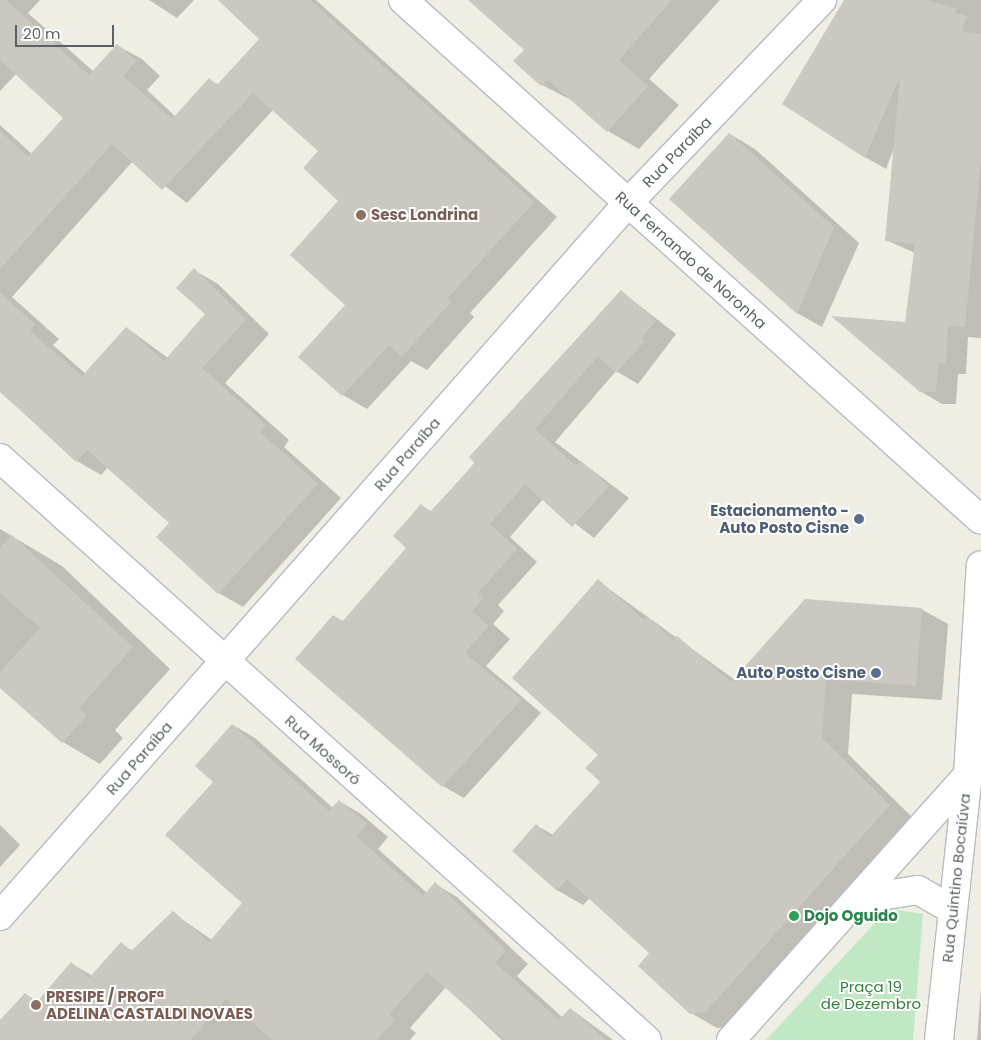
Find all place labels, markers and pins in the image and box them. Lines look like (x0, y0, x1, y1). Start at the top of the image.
place label: Sesc Londrina (371, 206, 478, 224)
marker: Sesc Londrina (355, 209, 367, 221)
place label: Estacionamento - Auto Posto Cisne (710, 501, 849, 536)
marker: Estacionamento - Auto Posto Cisne (853, 513, 865, 525)
place label: Auto Posto Cisne (736, 664, 866, 682)
marker: Auto Posto Cisne (870, 667, 882, 679)
place label: Dojo Oguido (804, 907, 898, 925)
marker: Dojo Oguido (788, 910, 800, 922)
place label: PRESIPE / PROFª ADELINA CASTALDI NOVAES (46, 987, 253, 1022)
marker: PRESIPE / PROFª ADELINA CASTALDI NOVAES (30, 999, 42, 1011)

